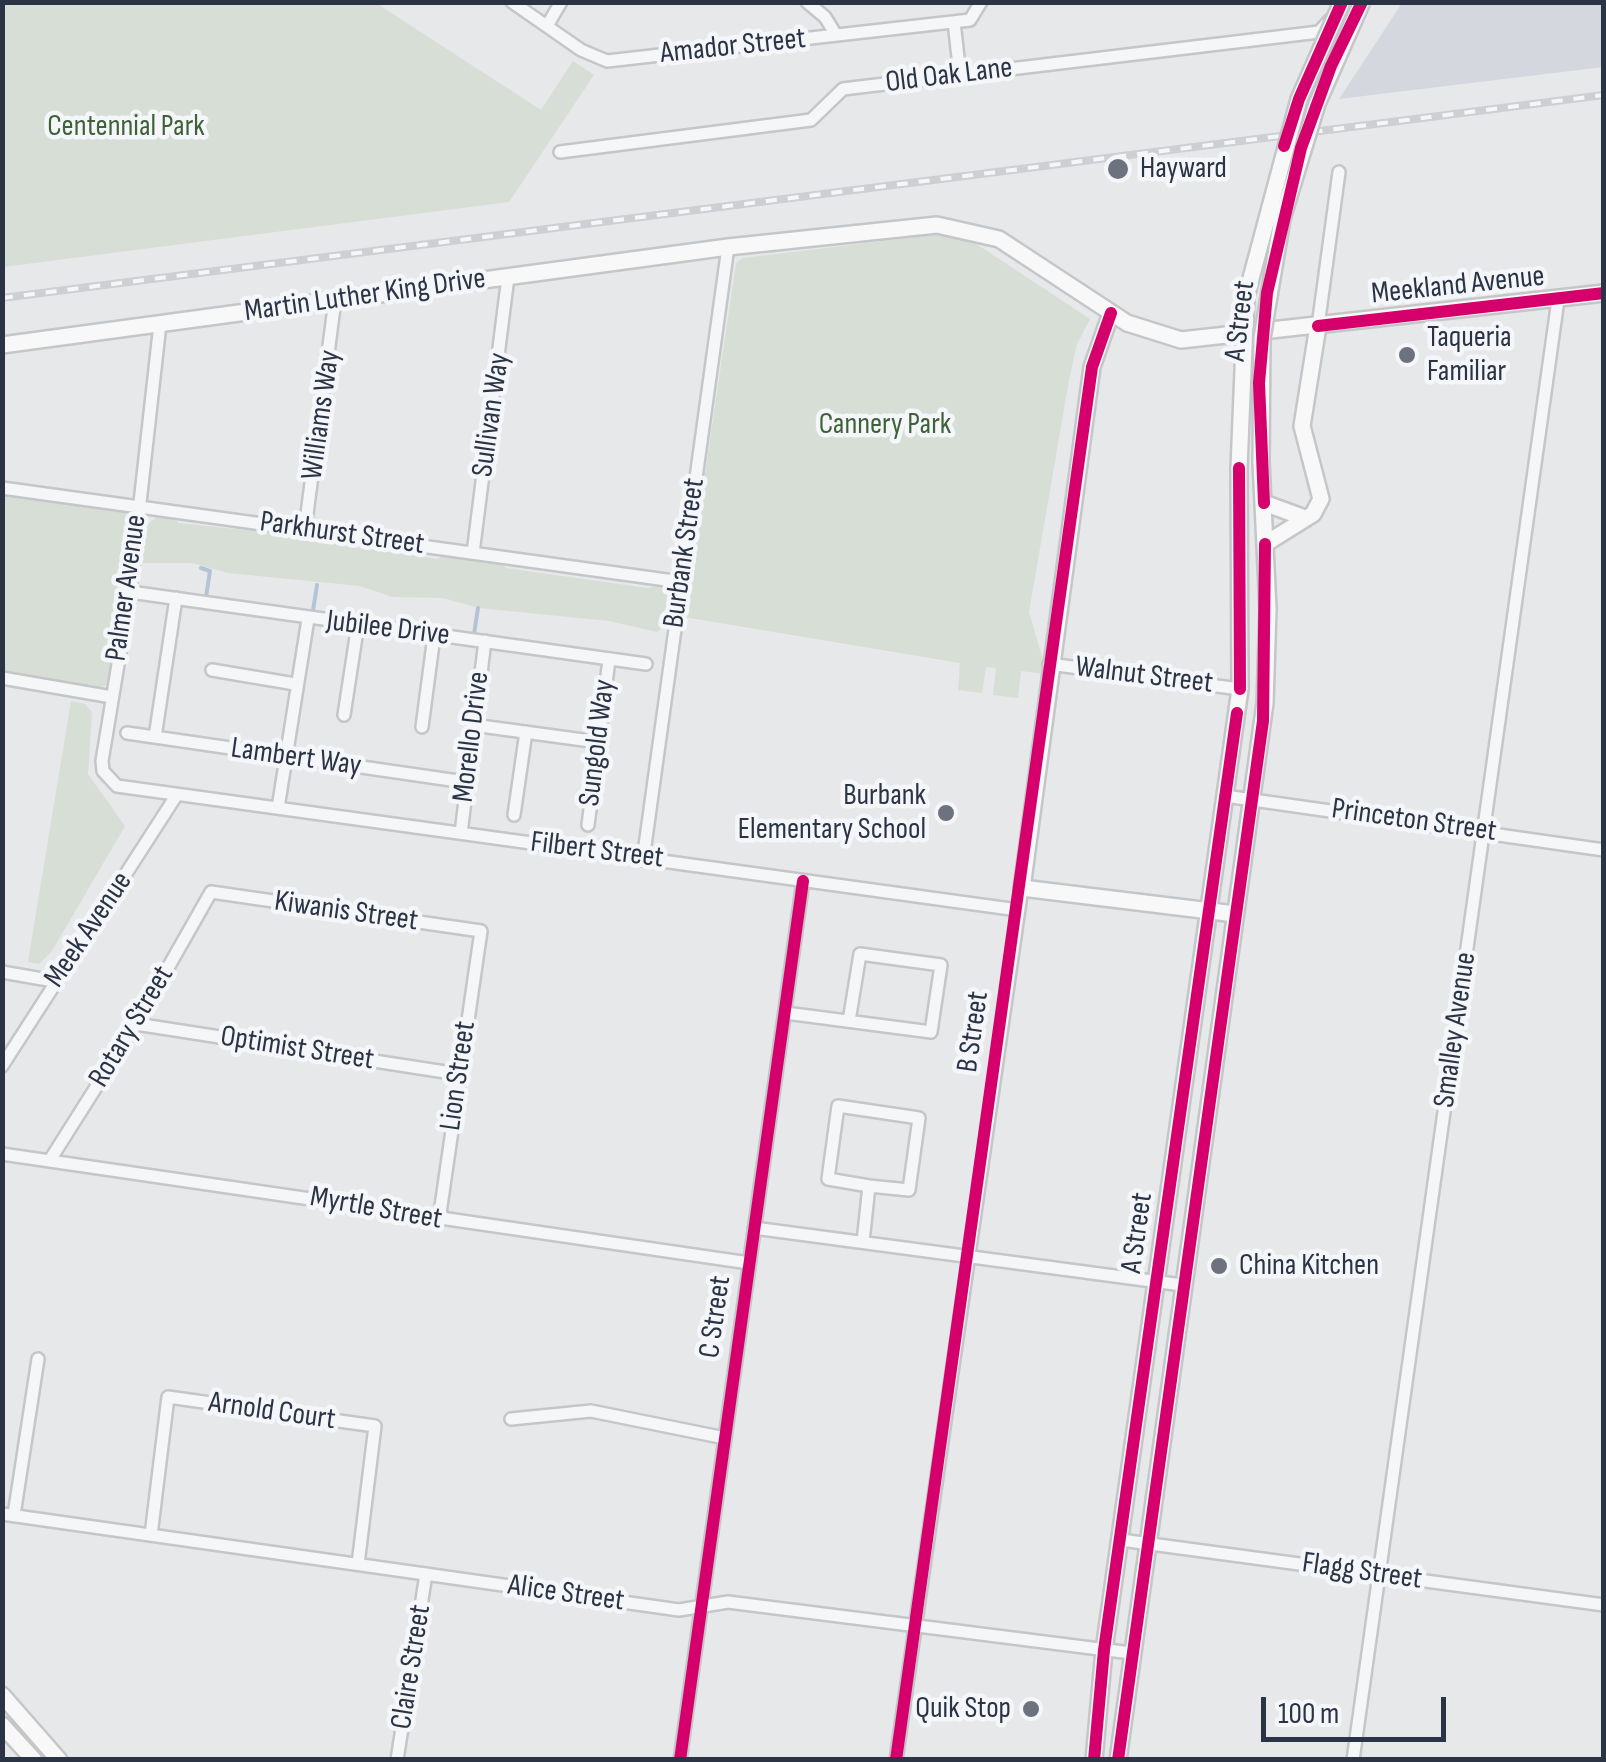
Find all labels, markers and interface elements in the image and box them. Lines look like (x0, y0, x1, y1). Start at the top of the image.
street label: Amador Street (659, 21, 807, 73)
street label: Old Oak Lane (884, 50, 1014, 102)
park label: Centennial Park (47, 109, 205, 145)
place label: Hayward (1140, 151, 1227, 187)
marker: Hayward (1105, 156, 1131, 182)
street label: Meekland Avenue (1370, 259, 1546, 313)
street label: Martin Luther King Drive (242, 261, 488, 331)
street label: A Street (1218, 279, 1264, 363)
place label: Taqueria Familiar (1427, 320, 1512, 390)
marker: Taqueria Familiar (1396, 344, 1418, 366)
street label: Williams Way (295, 348, 349, 482)
street label: Sullivan Way (465, 351, 519, 479)
park label: Cannery Park (819, 407, 951, 443)
street label: Burbank Street (657, 476, 713, 630)
street label: Parkhurst Street (258, 505, 426, 563)
street label: Palmer Avenue (99, 512, 155, 664)
street label: Jubilee Drive (324, 604, 452, 654)
street label: Walnut Street (1073, 650, 1215, 702)
street label: Morello Drive (446, 670, 498, 804)
street label: Sungold Way (572, 678, 624, 808)
street label: Lambert Way (229, 731, 363, 785)
place label: Burbank Elementary School (738, 778, 926, 848)
street label: Princeton Street (1329, 792, 1499, 850)
marker: Burbank Elementary School (935, 802, 957, 824)
street label: Filbert Street (528, 825, 666, 877)
street label: Meek Avenue (37, 865, 141, 995)
street label: Kiwanis Street (272, 884, 420, 940)
street label: Smalley Avenue (1427, 950, 1485, 1110)
street label: Rotary Street (82, 960, 182, 1094)
street label: B Street (951, 989, 997, 1075)
street label: Optimist Street (218, 1019, 376, 1079)
street label: Lion Street (434, 1019, 484, 1133)
street label: Myrtle Street (307, 1180, 445, 1238)
street label: A Street (1115, 1190, 1161, 1276)
place label: China Kitchen (1239, 1248, 1379, 1284)
marker: China Kitchen (1208, 1255, 1230, 1277)
street label: C Street (692, 1274, 740, 1360)
street label: Arnold Court (206, 1385, 338, 1439)
street label: Flagg Street (1300, 1546, 1424, 1598)
street label: Alice Street (506, 1568, 626, 1620)
street label: Claire Street (384, 1602, 440, 1732)
scale bar (1266, 1677, 1451, 1739)
place label: Quik Stop (915, 1691, 1011, 1727)
text: 100 m (1278, 1696, 1339, 1732)
marker: Quik Stop (1020, 1698, 1042, 1720)

